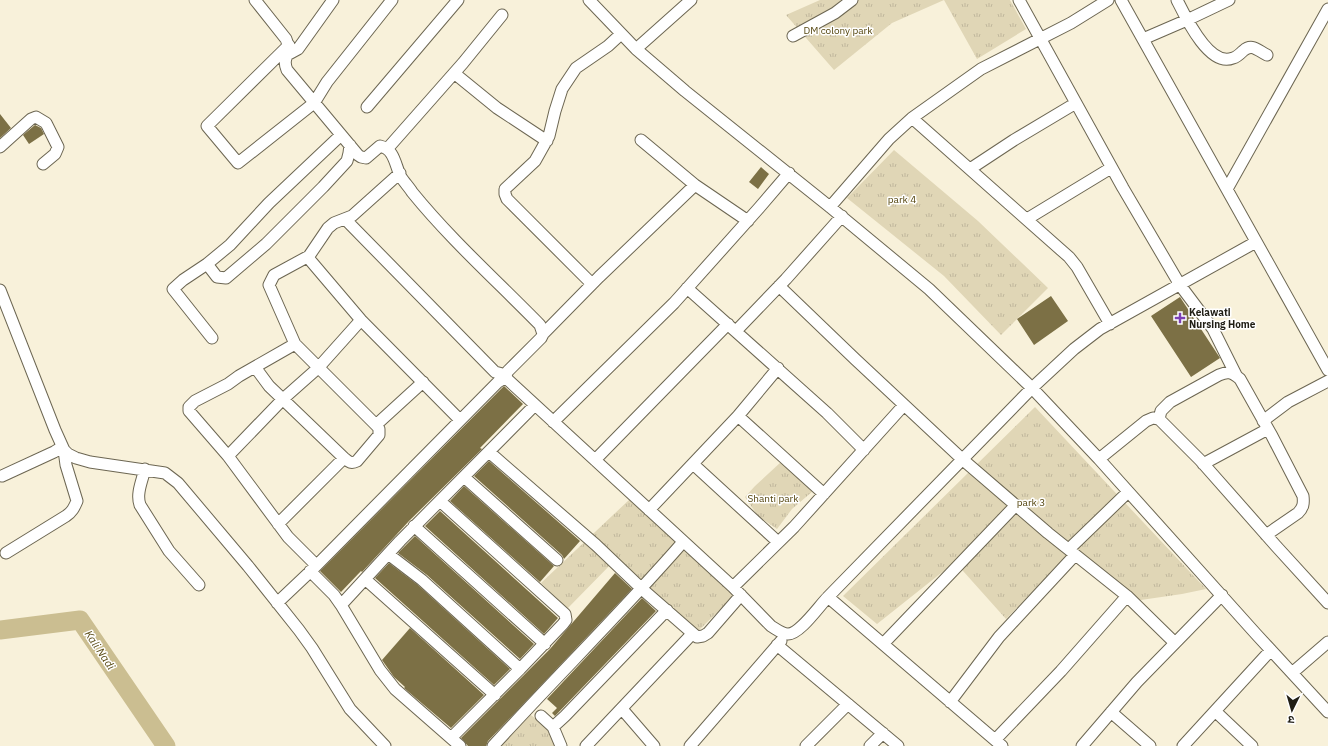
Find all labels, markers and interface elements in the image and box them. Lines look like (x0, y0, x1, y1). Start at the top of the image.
park label: DM colony park (803, 24, 873, 37)
park label: park 4 (888, 193, 916, 206)
place label: Kelawati Nursing Home (1189, 306, 1256, 331)
marker: Kelawati Nursing Home (1174, 312, 1186, 324)
park label: Shanti park (748, 492, 799, 505)
park label: park 3 (1017, 496, 1045, 509)
water label: Kali Nadi (82, 628, 118, 672)
north arrow (1272, 690, 1312, 730)
text: उ (1287, 713, 1295, 727)

